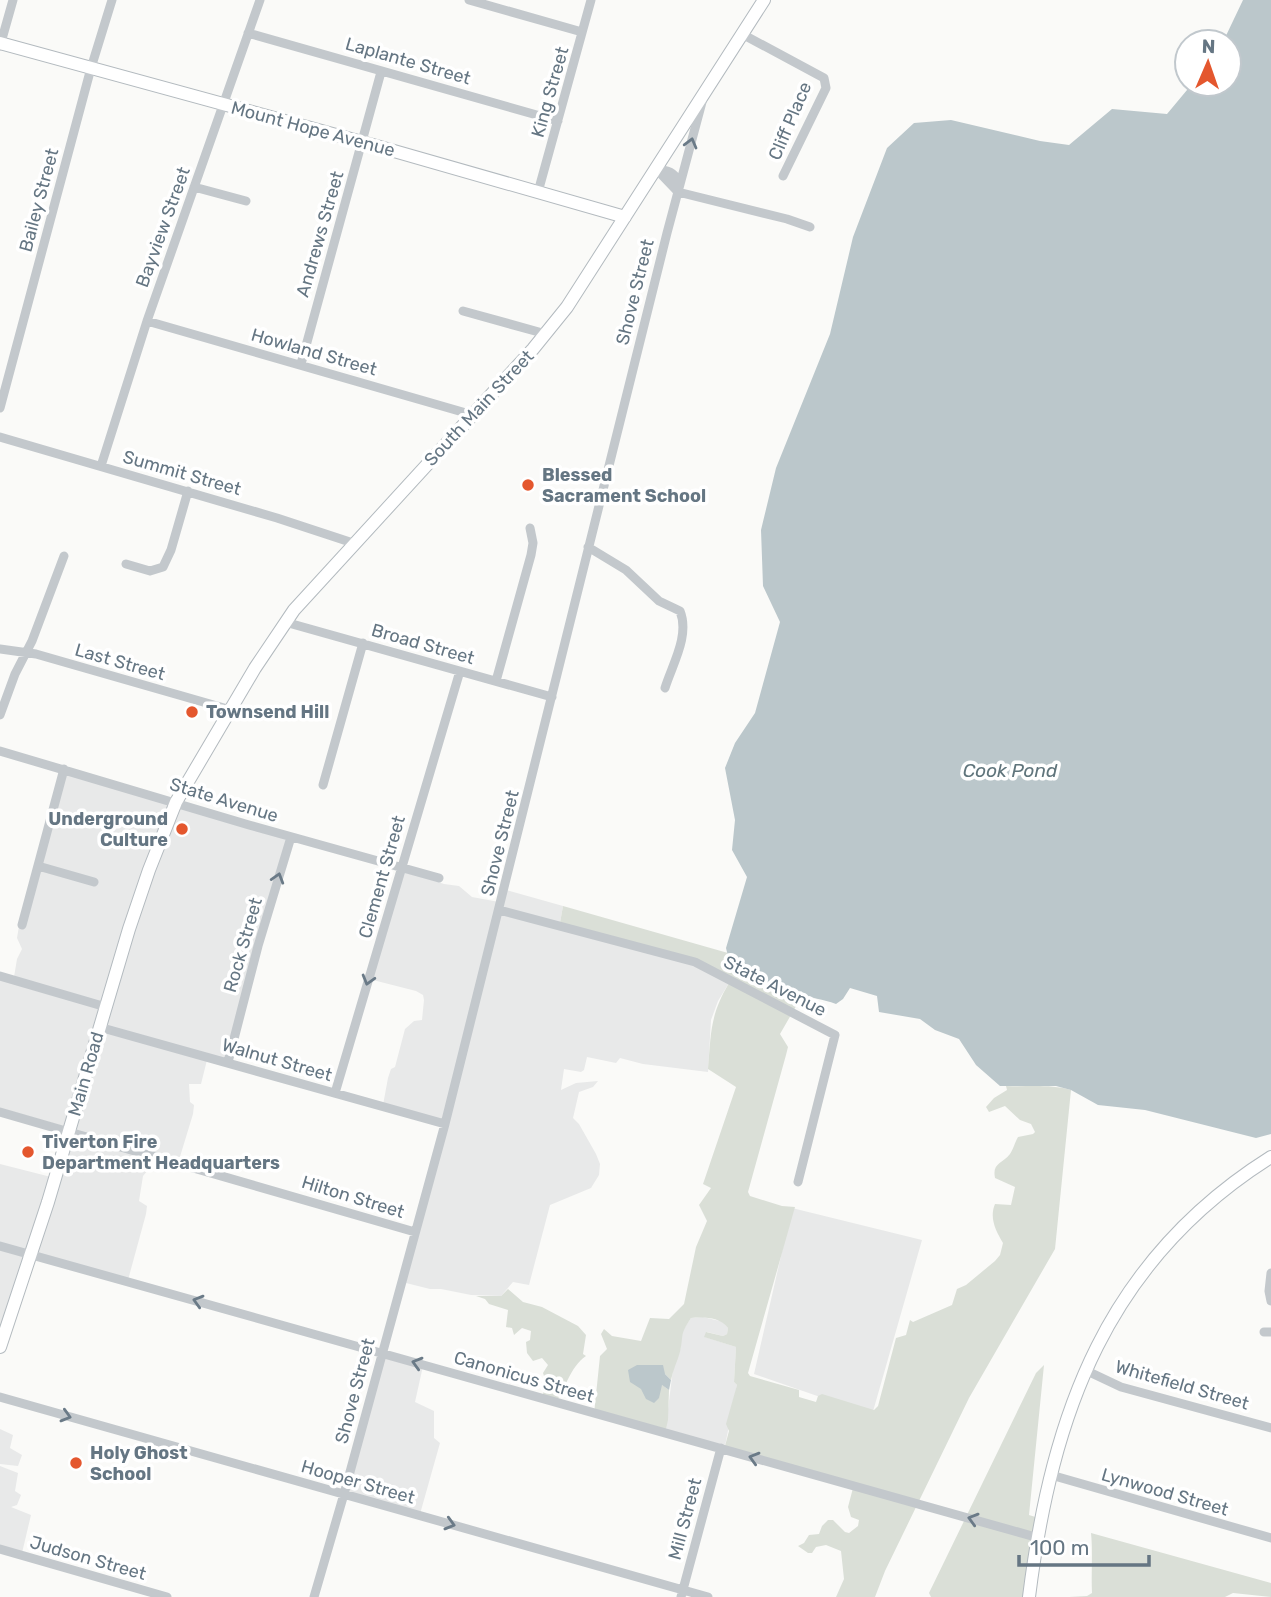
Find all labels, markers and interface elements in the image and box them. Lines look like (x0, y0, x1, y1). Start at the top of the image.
north arrow (1173, 28, 1243, 98)
street label: Laplante Street (343, 33, 473, 89)
text: N (1201, 35, 1216, 58)
street label: King Street (527, 44, 573, 140)
street label: Cliff Place (764, 78, 816, 164)
street label: Mount Hope Avenue (229, 97, 397, 161)
one-way arrow (683, 137, 697, 149)
street label: Bailey Street (15, 146, 63, 254)
street label: Bayview Street (131, 164, 195, 290)
street label: Andrews Street (292, 168, 348, 300)
street label: Shove Street (611, 237, 659, 347)
street label: Howland Street (249, 324, 379, 380)
street label: South Main Street (420, 345, 538, 471)
street label: Summit Street (120, 446, 244, 500)
place label: Blessed Sacrament School (542, 464, 706, 507)
marker: Blessed Sacrament School (520, 477, 536, 493)
street label: Broad Street (369, 619, 477, 669)
street label: Last Street (72, 639, 168, 685)
place label: Townsend Hill (206, 701, 329, 723)
marker: Townsend Hill (184, 704, 200, 720)
water label: Cook Pond (963, 759, 1058, 782)
street label: State Avenue (167, 773, 281, 827)
street label: Shove Street (476, 788, 524, 898)
place label: Underground Culture (48, 808, 168, 851)
street label: Clement Street (354, 813, 410, 941)
marker: Underground Culture (174, 821, 190, 837)
one-way arrow (270, 873, 285, 885)
street label: Rock Street (219, 895, 267, 995)
street label: State Avenue (720, 951, 830, 1021)
one-way arrow (362, 974, 377, 986)
street label: Main Road (63, 1029, 109, 1119)
street label: Walnut Street (219, 1034, 335, 1086)
place label: Tiverton Fire Department Headquarters (42, 1131, 280, 1174)
marker: Tiverton Fire Department Headquarters (20, 1144, 36, 1160)
street label: Hilton Street (299, 1171, 407, 1223)
one-way arrow (192, 1295, 204, 1310)
street label: Shove Street (330, 1336, 380, 1446)
street label: Canonicus Street (451, 1346, 597, 1408)
street label: Whitefield Street (1113, 1355, 1251, 1415)
one-way arrow (411, 1357, 423, 1371)
one-way arrow (59, 1407, 71, 1422)
place label: Holy Ghost School (90, 1442, 188, 1485)
one-way arrow (748, 1451, 760, 1466)
marker: Holy Ghost School (68, 1455, 84, 1471)
street label: Hooper Street (299, 1455, 417, 1509)
street label: Lynwood Street (1099, 1463, 1231, 1521)
street label: Mill Street (664, 1476, 706, 1562)
one-way arrow (967, 1513, 979, 1528)
one-way arrow (443, 1515, 455, 1530)
scale bar (1019, 1524, 1148, 1568)
street label: Judson Street (27, 1531, 149, 1585)
text: 100 m (1030, 1535, 1089, 1560)

